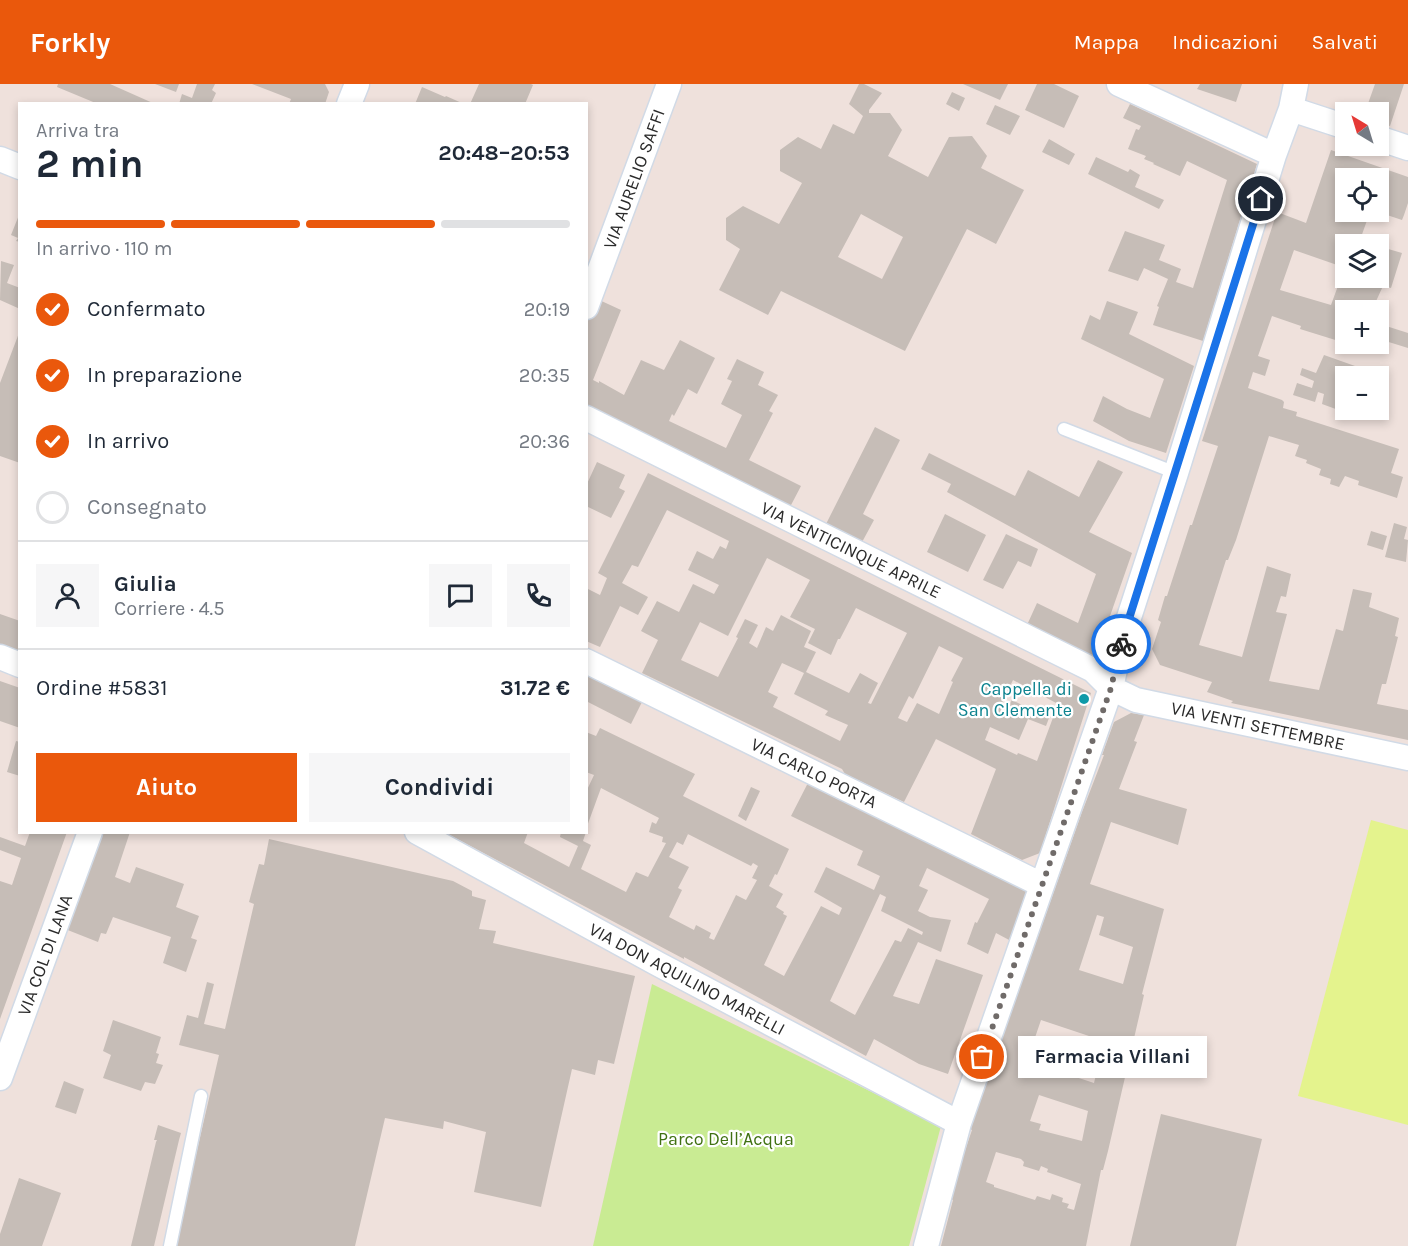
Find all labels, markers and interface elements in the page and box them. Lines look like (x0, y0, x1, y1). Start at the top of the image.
text: Forkly (30, 26, 110, 59)
text: Mappa (1074, 30, 1139, 54)
text: Indicazioni (1172, 30, 1279, 54)
text: Salvati (1312, 30, 1378, 54)
north arrow (1335, 102, 1389, 156)
map controls (1335, 102, 1389, 420)
street label: VIA AURELIO SAFFI (598, 106, 670, 252)
text: Arriva tra (36, 119, 119, 142)
text: 20:48–20:53 (438, 140, 570, 166)
text: 2 min (36, 141, 144, 187)
button: locate (1335, 168, 1389, 222)
pin (1235, 173, 1286, 224)
icon: home (1244, 182, 1277, 215)
button: layers (1335, 234, 1389, 288)
text: In arrivo · 110 m (36, 237, 172, 260)
icon: check (36, 293, 69, 326)
text: Confermato (87, 296, 206, 322)
text: 20:19 (524, 298, 570, 321)
button: + (1335, 300, 1389, 354)
icon: check (36, 359, 69, 392)
text: In preparazione (87, 362, 242, 388)
text: 20:35 (519, 364, 570, 387)
button: − (1335, 366, 1389, 420)
icon: check (36, 425, 69, 458)
text: In arrivo (87, 428, 169, 454)
text: 20:36 (519, 430, 570, 453)
text: Consegnato (87, 494, 207, 520)
street label: VIA VENTICINQUE APRILE (757, 497, 945, 603)
button: person (36, 564, 99, 627)
button: chat (429, 564, 492, 627)
button: phone (507, 564, 570, 627)
text: Giulia (114, 571, 177, 597)
text: Corriere · 4.5 (114, 597, 224, 620)
courier (1091, 614, 1151, 674)
icon: bike (1105, 628, 1138, 661)
text: Ordine #5831 (36, 675, 168, 701)
text: 31.72 € (500, 675, 570, 701)
place label: Cappella di San Clemente (958, 678, 1072, 721)
marker: Cappella di San Clemente (1077, 692, 1091, 706)
street label: VIA VENTI SETTEMBRE (1169, 697, 1347, 755)
street label: VIA CARLO PORTA (747, 733, 881, 813)
button: Aiuto (36, 753, 297, 822)
button: Condividi (309, 753, 570, 822)
street label: VIA COL DI LANA (13, 891, 77, 1019)
street label: VIA DON AQUILINO MARELLI (585, 918, 789, 1040)
pin (956, 1031, 1007, 1082)
callout: Farmacia Villani (1018, 1036, 1207, 1078)
icon: bag (965, 1040, 998, 1073)
text: Farmacia Villani (1034, 1045, 1191, 1068)
park label: Parco Dell’Acqua (658, 1128, 794, 1150)

